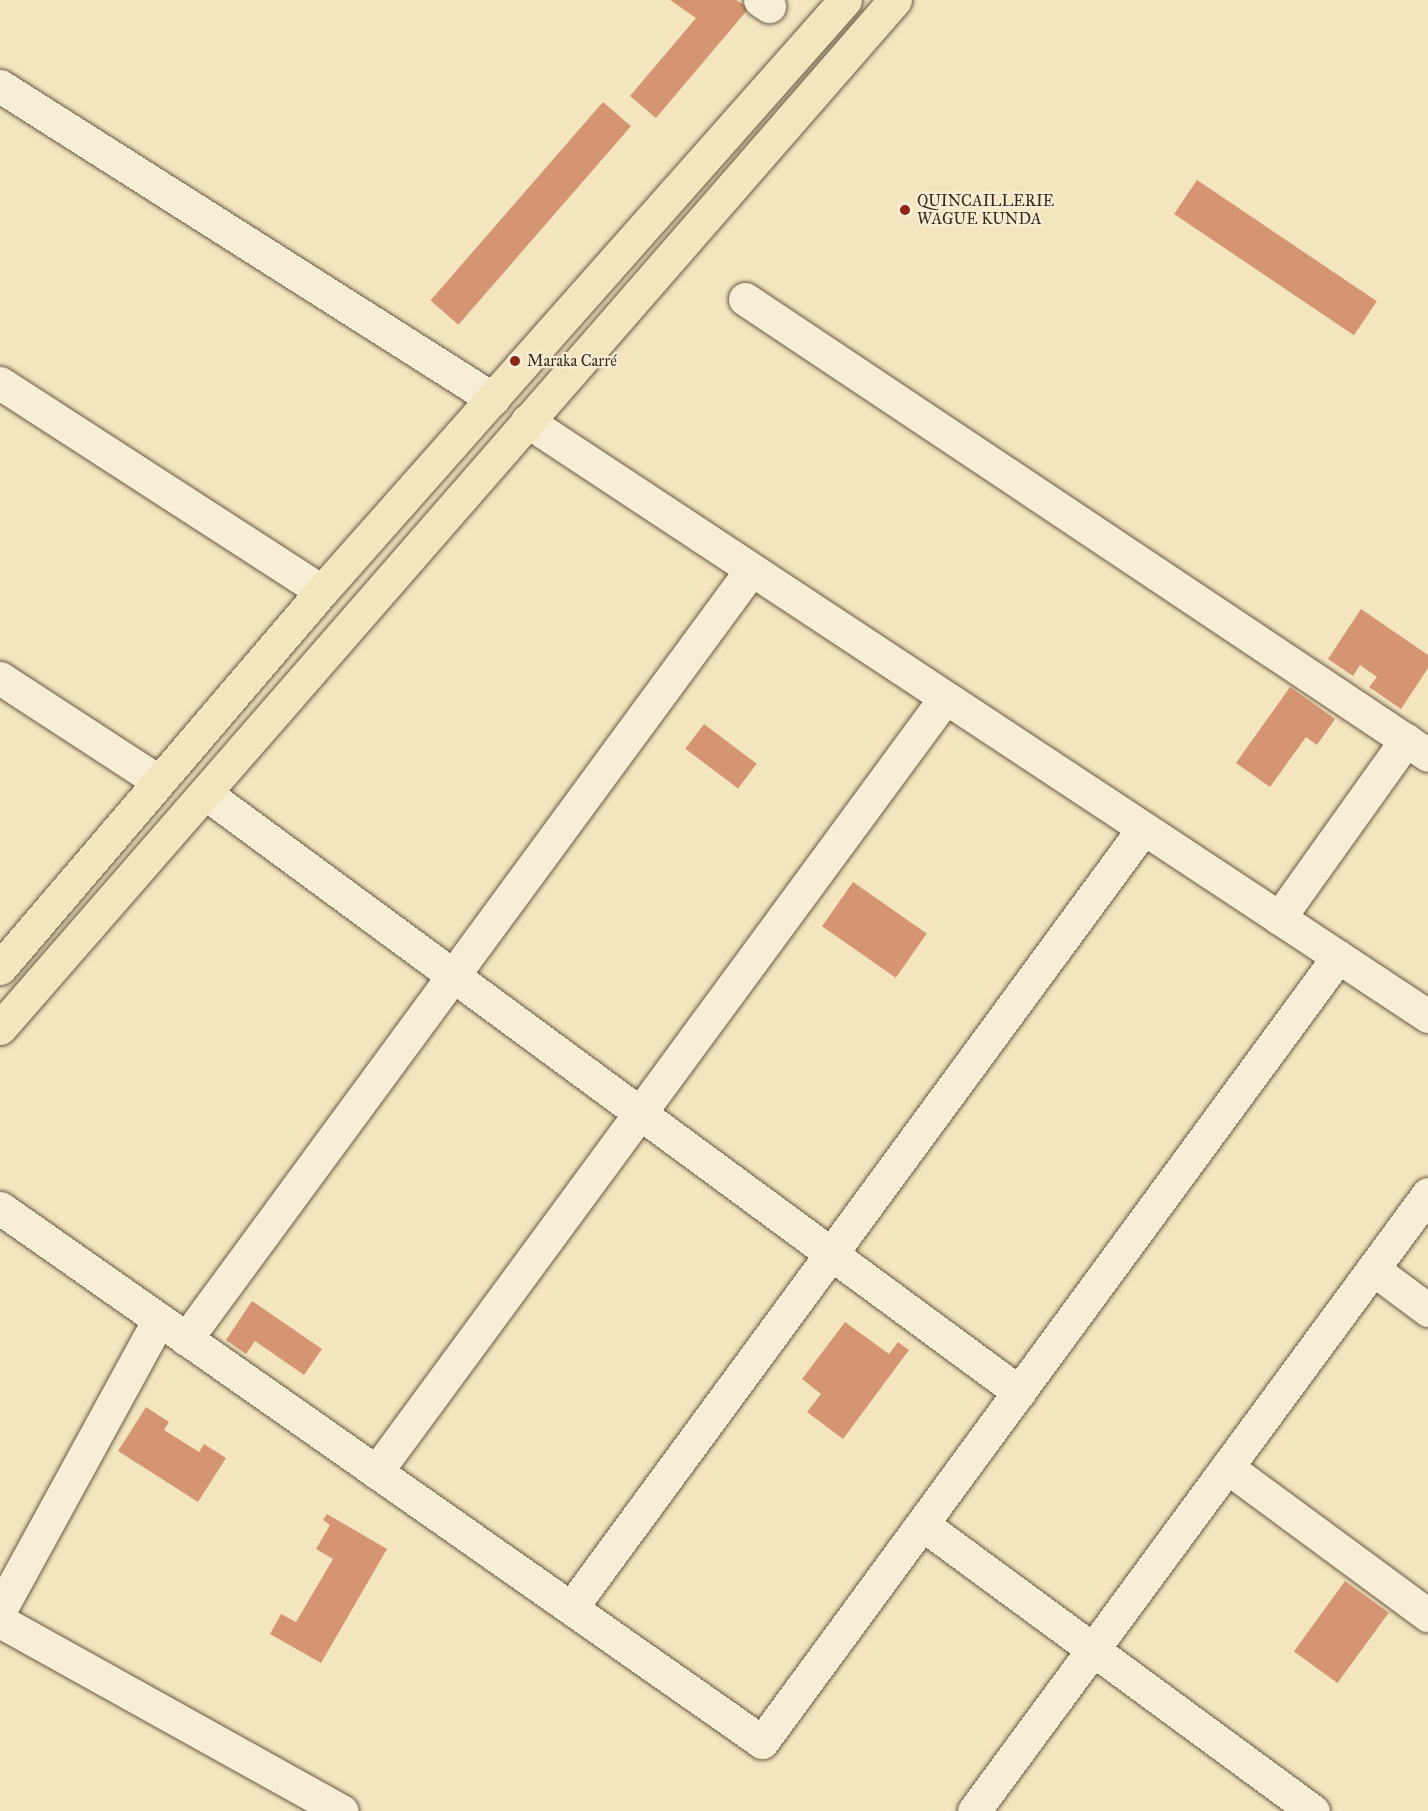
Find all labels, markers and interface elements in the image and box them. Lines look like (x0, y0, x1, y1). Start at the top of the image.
place label: QUINCAILLERIE WAGUE KUNDA (917, 191, 1054, 229)
marker: QUINCAILLERIE WAGUE KUNDA (898, 203, 912, 217)
place label: Maraka Carré (527, 351, 617, 371)
marker: Maraka Carré (508, 354, 522, 368)

